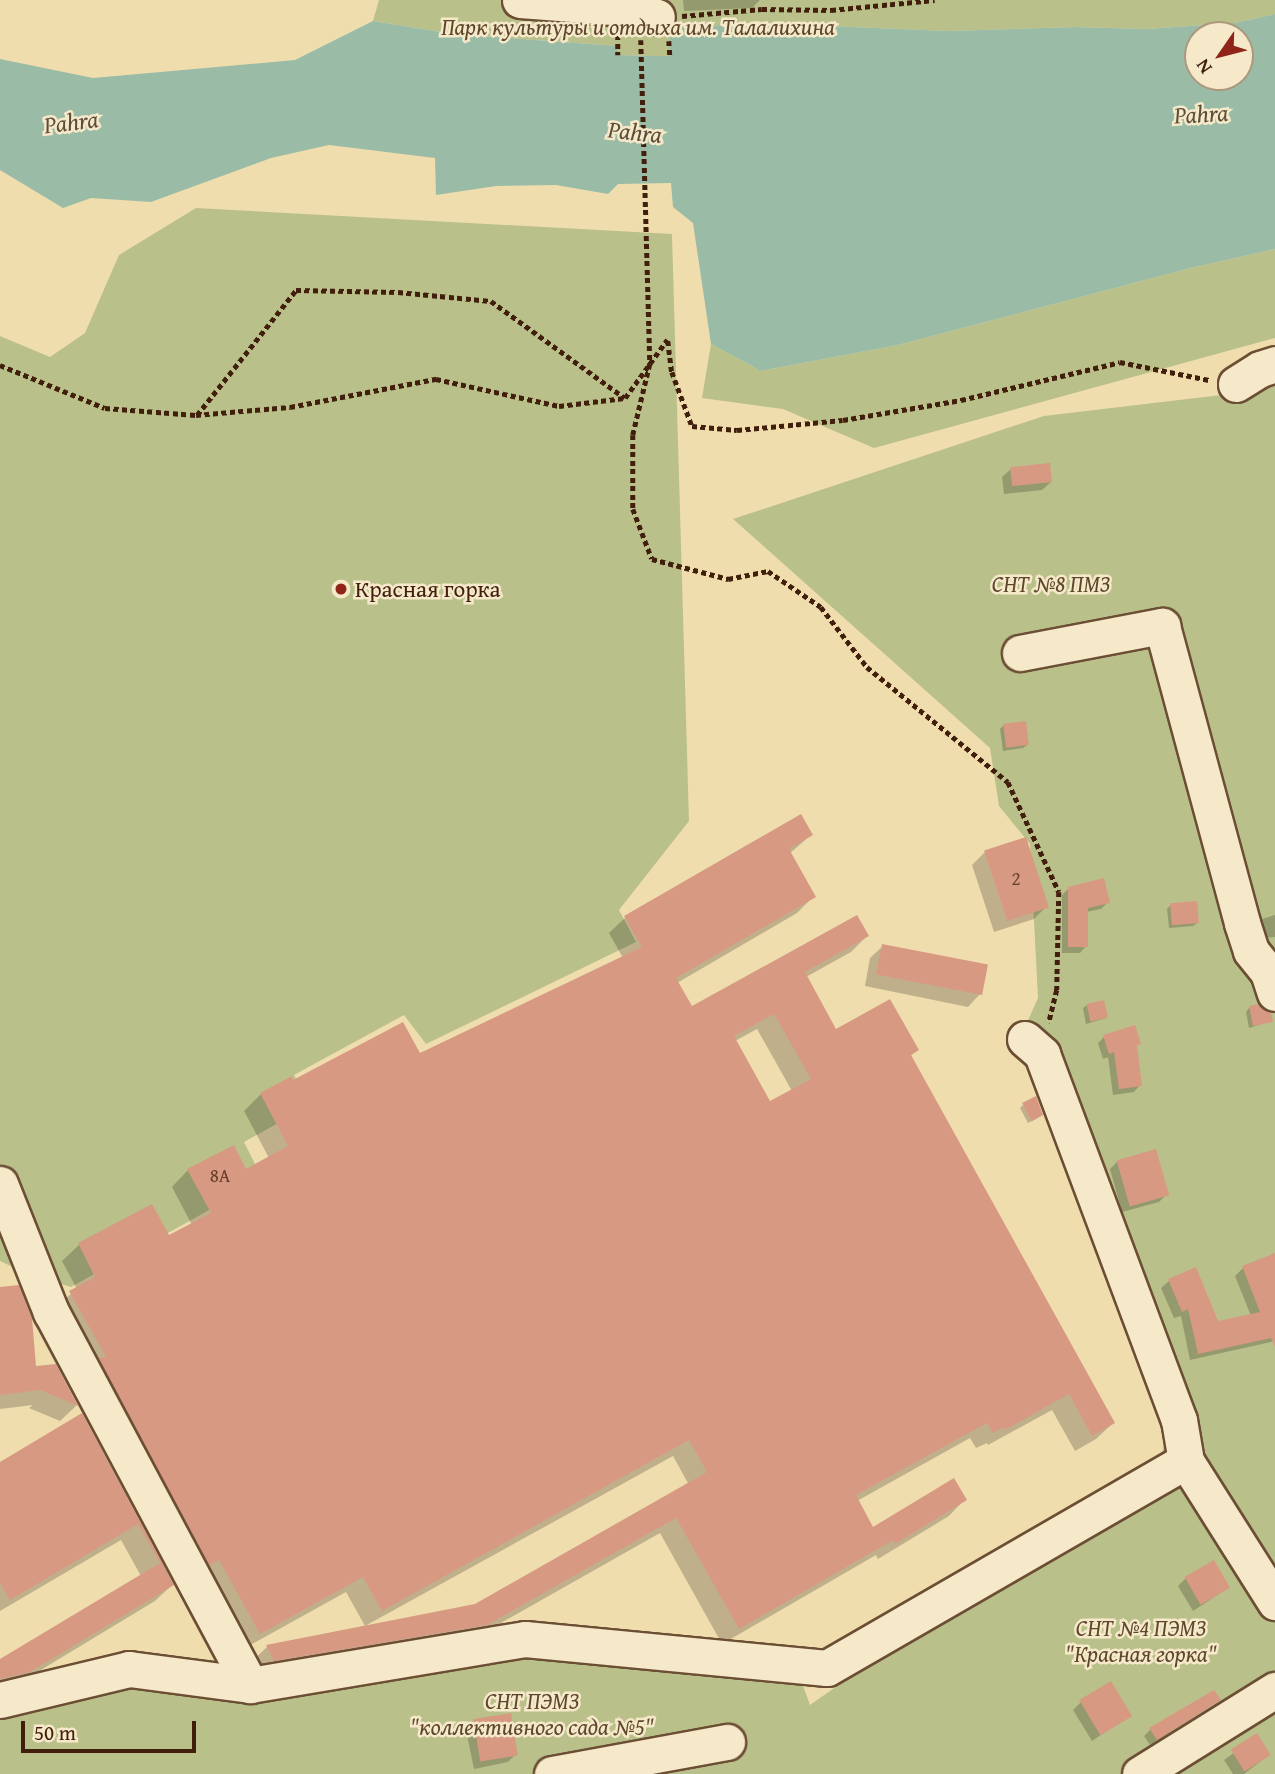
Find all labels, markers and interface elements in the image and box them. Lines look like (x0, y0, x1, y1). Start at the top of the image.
park label: Парк культуры и отдыха им. Талалихина (441, 13, 835, 41)
north arrow (1184, 21, 1254, 91)
text: N (1188, 54, 1219, 80)
water label: Pahra (1173, 98, 1229, 130)
water label: Pahra (42, 104, 100, 140)
water label: Pahra (607, 115, 663, 149)
park label: СНТ №8 ПМЗ (992, 570, 1110, 598)
place label: Красная горка (355, 575, 501, 603)
marker: Красная горка (333, 581, 349, 597)
house number: 2 (1011, 868, 1021, 890)
house number: 8А (210, 1165, 230, 1187)
park label: СНТ №4 ПЭМЗ "Красная горка" (1065, 1614, 1217, 1668)
park label: СНТ ПЭМЗ "коллективного сада №5" (410, 1687, 654, 1741)
scale bar (24, 1708, 200, 1752)
text: 50 m (34, 1717, 76, 1748)

